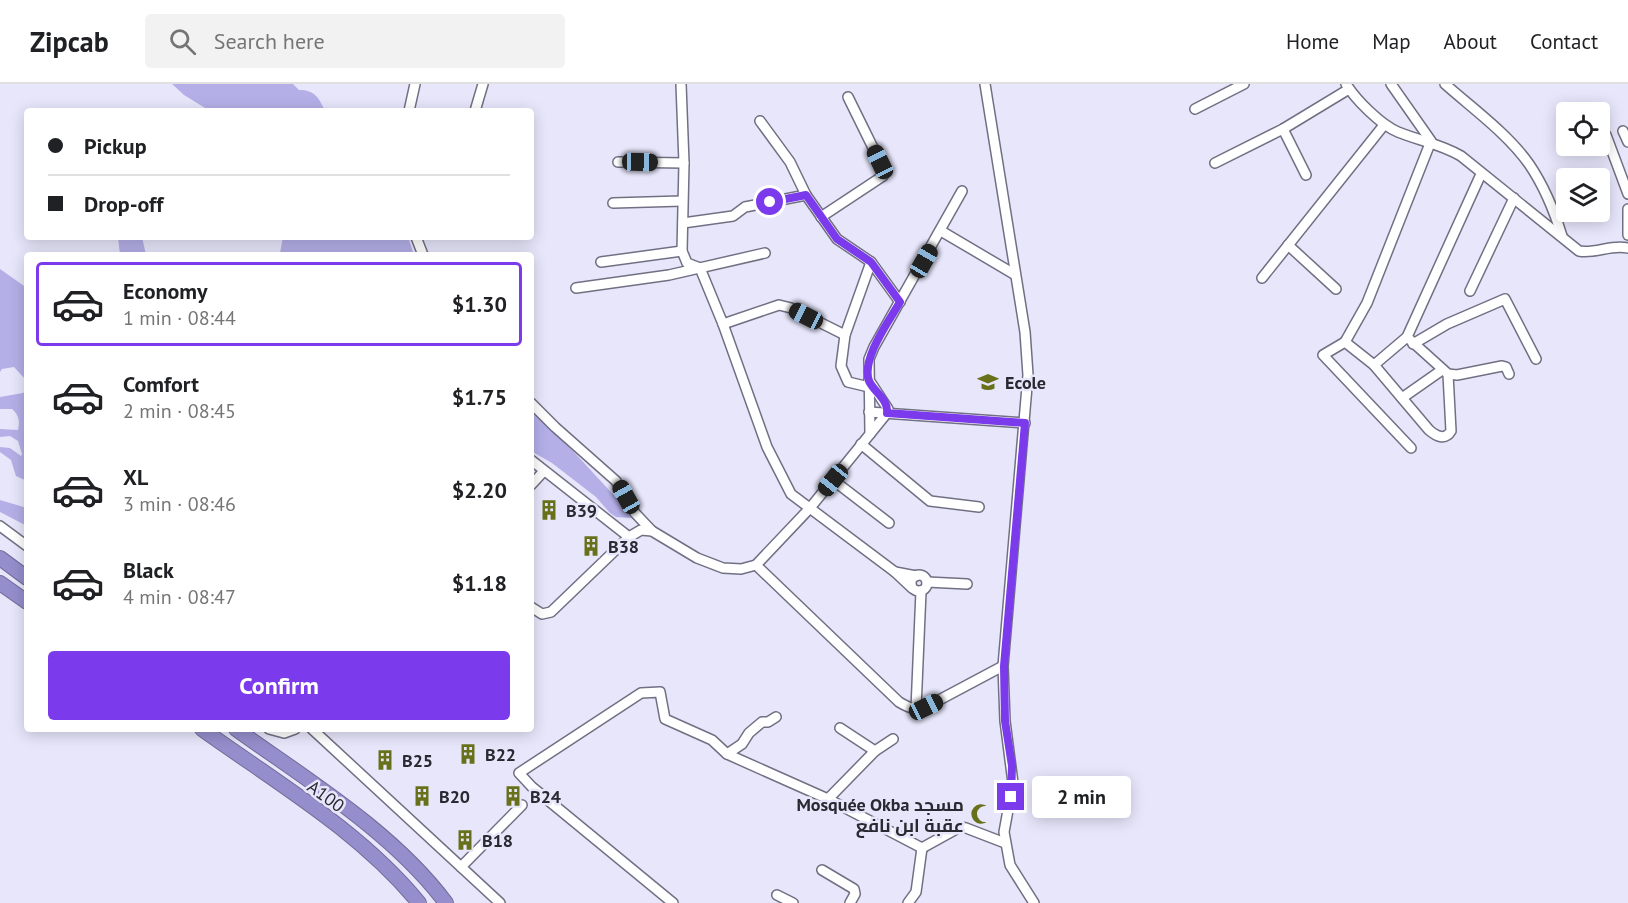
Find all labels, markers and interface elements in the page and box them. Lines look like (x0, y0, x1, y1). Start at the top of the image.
search box (145, 14, 565, 68)
text: Zipcab (30, 23, 109, 60)
icon: search (166, 25, 199, 58)
text: Search here (214, 27, 325, 55)
text: Home (1286, 28, 1339, 55)
text: Map (1372, 28, 1411, 55)
text: About (1444, 28, 1497, 55)
text: Contact (1530, 28, 1598, 55)
map controls (1556, 102, 1610, 222)
button: locate (1556, 102, 1610, 156)
text: Pickup (84, 132, 147, 160)
car (864, 142, 896, 182)
car (622, 153, 658, 171)
button: layers (1556, 168, 1610, 222)
route start (756, 188, 783, 215)
text: Drop-off (84, 190, 163, 218)
car (907, 241, 941, 281)
icon: car (51, 277, 105, 331)
text: Economy (123, 277, 207, 305)
text: $1.30 (452, 290, 507, 318)
car (786, 300, 826, 332)
text: 1 min · 08:44 (123, 305, 236, 331)
icon: car (51, 370, 105, 424)
text: Comfort (123, 370, 199, 398)
school or university icon: Ecole (976, 370, 1000, 394)
place label: Ecole (1005, 371, 1046, 394)
text: $1.75 (452, 383, 507, 411)
text: 2 min · 08:45 (123, 398, 236, 424)
car (815, 460, 851, 500)
icon: car (51, 463, 105, 517)
text: XL (123, 463, 148, 491)
text: $2.20 (452, 476, 507, 504)
car (609, 477, 643, 517)
text: 3 min · 08:46 (123, 491, 236, 517)
building icon: B39 (537, 498, 561, 522)
place label: B39 (566, 499, 597, 522)
building icon: B38 (579, 534, 603, 558)
place label: B38 (608, 535, 639, 558)
icon: car (51, 556, 105, 610)
text: Black (123, 556, 174, 584)
text: $1.18 (452, 569, 507, 597)
text: 4 min · 08:47 (123, 584, 236, 610)
button: Confirm (48, 651, 510, 720)
car (906, 691, 946, 723)
building icon: B22 (456, 742, 480, 766)
place label: B22 (485, 743, 516, 766)
building icon: B25 (373, 748, 397, 772)
place label: B25 (402, 749, 433, 772)
street label: A100 (303, 775, 349, 817)
callout: 2 min (1032, 776, 1131, 818)
route end (997, 783, 1024, 810)
building icon: B20 (410, 784, 434, 808)
building icon: B24 (501, 784, 525, 808)
text: 2 min (1057, 784, 1106, 810)
place label: B20 (439, 785, 470, 808)
place label: B24 (530, 785, 561, 808)
place label: Mosquée Okba مسجد عقبة ابن نافع (796, 793, 964, 838)
mosque icon: Mosquée Okba مسجد عقبة ابن نافع (969, 802, 993, 826)
building icon: B18 (453, 828, 477, 852)
place label: B18 (482, 829, 513, 852)

